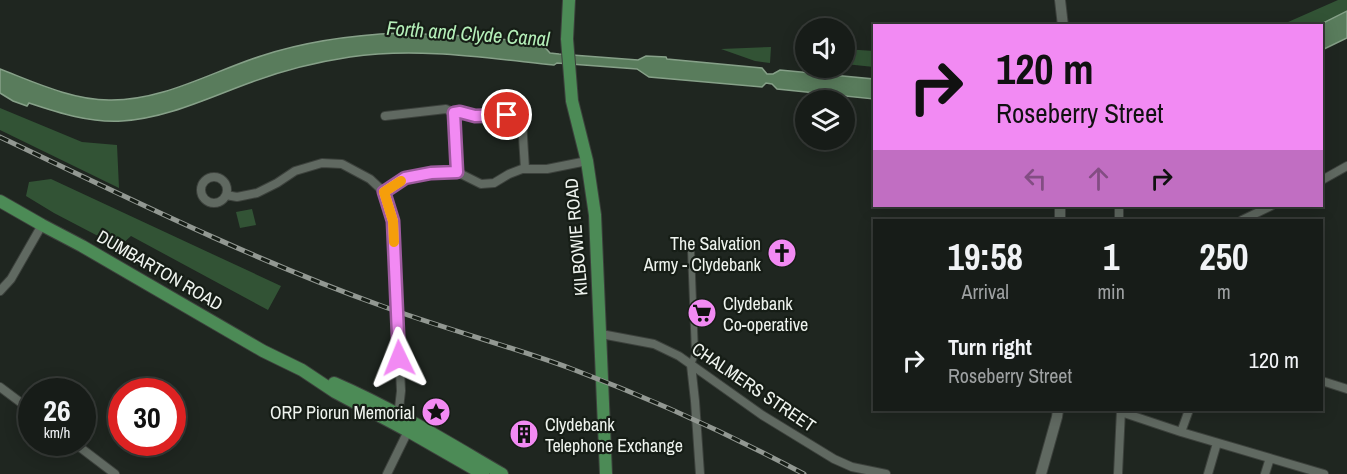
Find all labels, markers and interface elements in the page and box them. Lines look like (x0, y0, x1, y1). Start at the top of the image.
water label: Forth and Clyde Canal (386, 14, 551, 52)
map controls (795, 18, 855, 150)
button: sound (795, 18, 855, 78)
text: 120 m (996, 41, 1094, 97)
icon: right (897, 48, 975, 126)
pin (481, 89, 532, 140)
button: layers (795, 90, 855, 150)
text: Roseberry Street (996, 95, 1163, 131)
icon: arrive (490, 98, 523, 131)
icon: left (1019, 162, 1052, 195)
icon: ahead (1082, 162, 1115, 195)
icon: right (1145, 162, 1178, 195)
street label: KILBOWIE ROAD (558, 177, 594, 297)
street label: DUMBARTON ROAD (93, 224, 227, 316)
place label: The Salvation Army - Clydebank (643, 231, 762, 277)
text: 19:58 (947, 233, 1023, 281)
text: 1 (1103, 233, 1119, 281)
text: 250 (1199, 233, 1249, 281)
church icon: The Salvation Army - Clydebank (766, 237, 798, 269)
text: Arrival (962, 278, 1009, 305)
text: min (1097, 278, 1125, 305)
text: m (1217, 278, 1231, 305)
place label: Clydebank Co-operative (723, 291, 808, 337)
supermarket icon: Clydebank Co-operative (686, 297, 718, 329)
position arrow (367, 326, 431, 390)
text: Turn right (948, 332, 1032, 362)
street label: CHALMERS STREET (687, 336, 821, 438)
icon: right (897, 344, 930, 377)
text: 120 m (1249, 345, 1299, 375)
text: Roseberry Street (948, 362, 1072, 389)
speed limit sign: 30 (108, 378, 186, 456)
text: 26 (43, 390, 71, 430)
place icon: ORP Piorun Memorial (420, 396, 452, 428)
place label: ORP Piorun Memorial (270, 400, 415, 425)
place label: Clydebank Telephone Exchange (545, 412, 683, 458)
building icon: Clydebank Telephone Exchange (508, 418, 540, 450)
text: km/h (44, 422, 70, 443)

